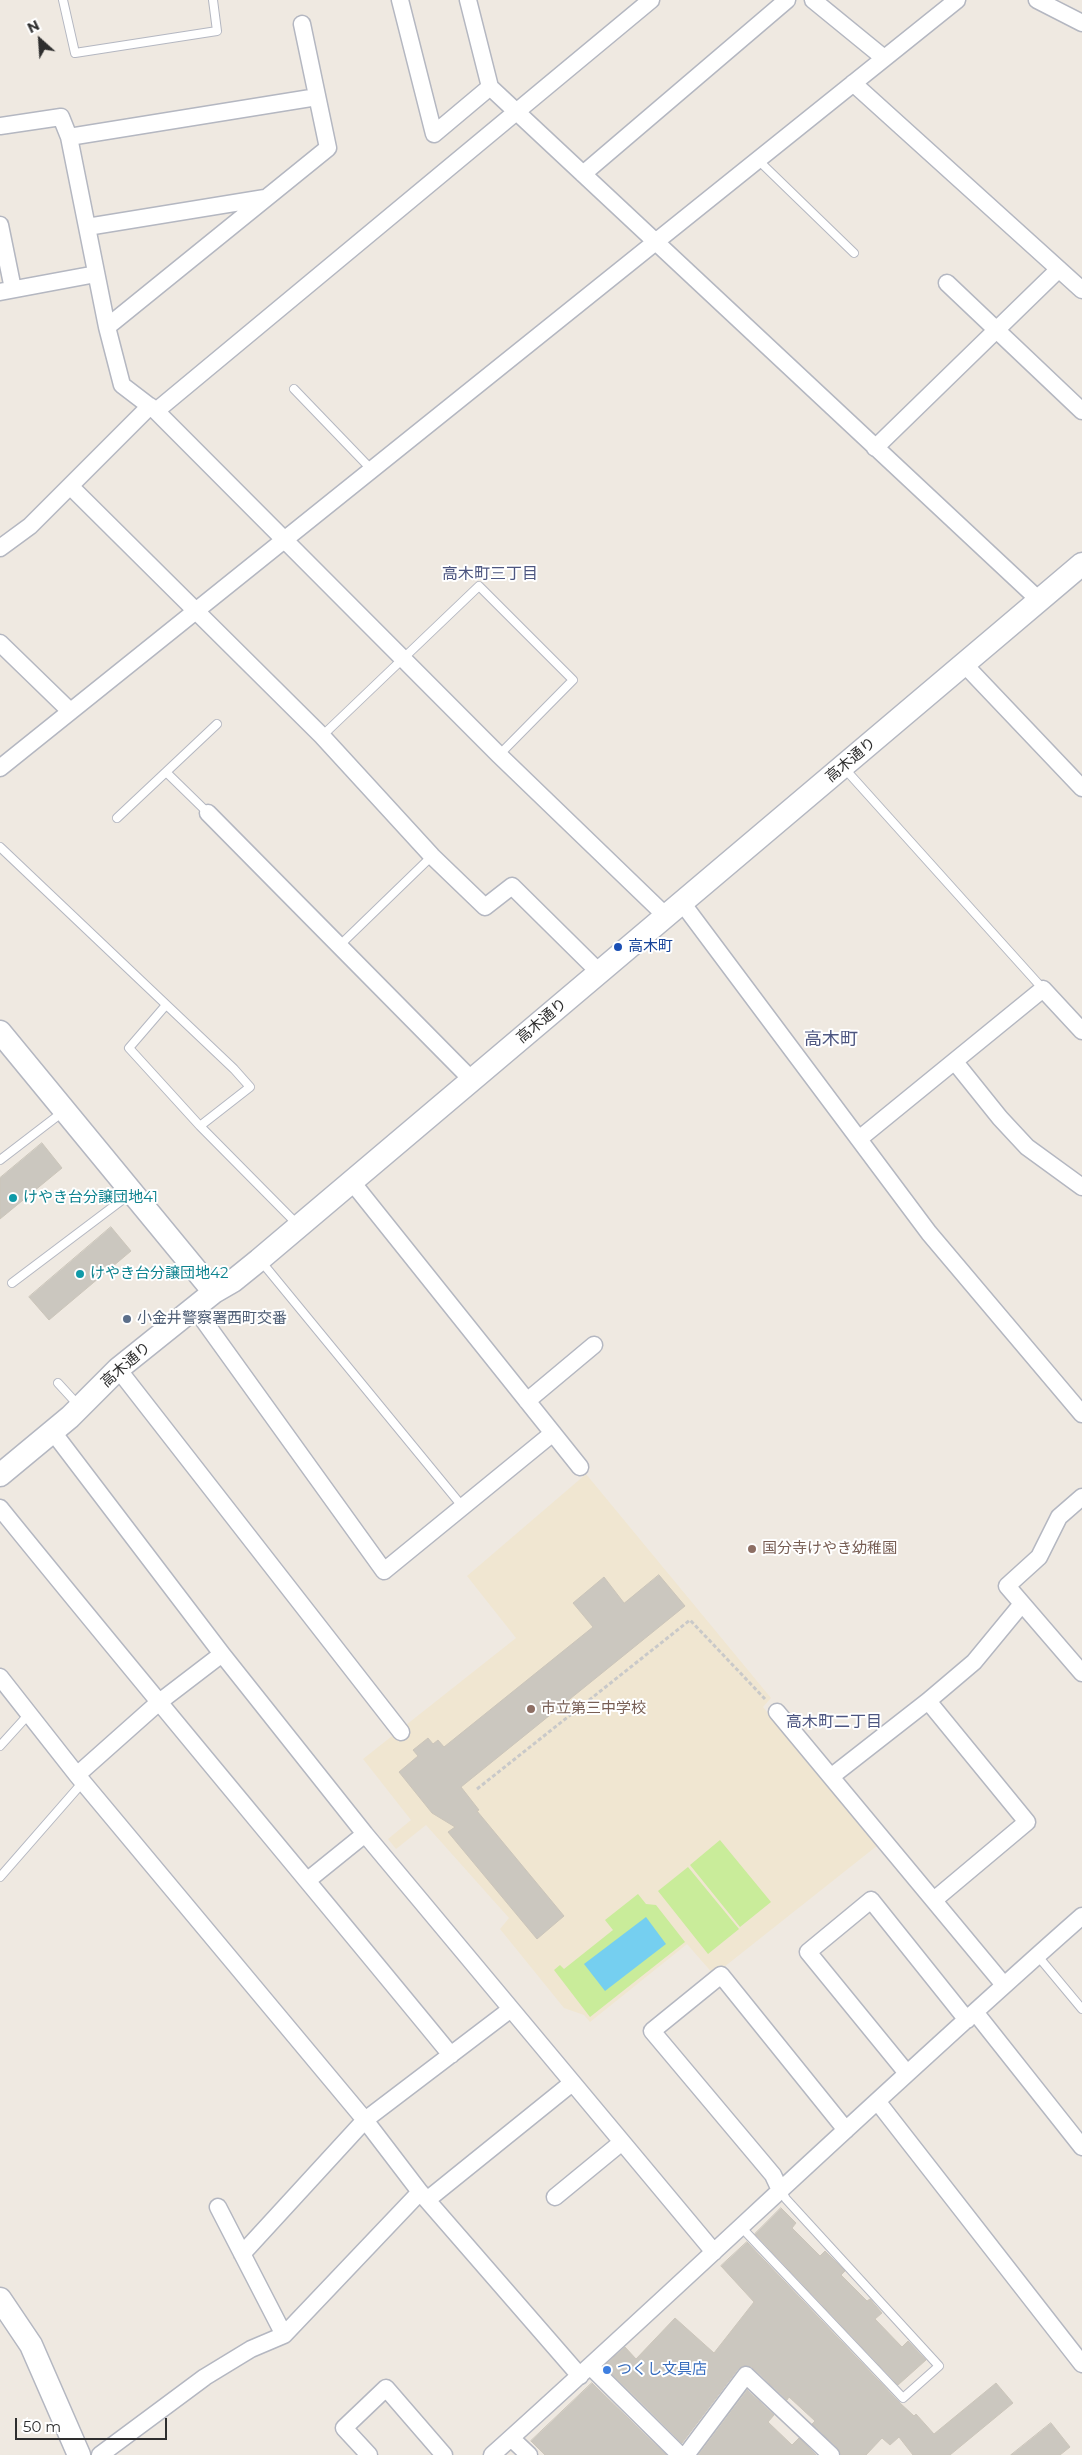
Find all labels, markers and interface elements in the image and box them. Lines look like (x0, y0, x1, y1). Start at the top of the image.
north arrow (15, 15, 65, 65)
text: N (24, 16, 42, 37)
district label: 高木町三丁目 (442, 564, 538, 584)
street label: 高木通り (822, 734, 880, 786)
place label: 高木町 (628, 938, 673, 956)
marker: 高木町 (612, 941, 624, 953)
street label: 高木通り (513, 995, 571, 1047)
district label: 高木町 (804, 1029, 858, 1051)
place label: けやき台分譲団地41 (23, 1189, 158, 1207)
marker: けやき台分譲団地41 (7, 1192, 19, 1204)
place label: けやき台分譲団地42 (90, 1265, 228, 1283)
marker: けやき台分譲団地42 (74, 1268, 86, 1280)
place label: 小金井警察署西町交番 (137, 1310, 287, 1328)
marker: 小金井警察署西町交番 (121, 1313, 133, 1325)
street label: 高木通り (97, 1339, 155, 1391)
place label: 国分寺けやき幼稚園 (762, 1540, 897, 1558)
marker: 国分寺けやき幼稚園 (746, 1543, 758, 1555)
place label: 市立第三中学校 (541, 1700, 646, 1718)
marker: 市立第三中学校 (525, 1703, 537, 1715)
district label: 高木町二丁目 (786, 1712, 882, 1732)
place label: つくし文具店 (617, 2361, 707, 2379)
marker: つくし文具店 (601, 2364, 613, 2376)
scale bar (18, 2408, 170, 2440)
text: 50 m (23, 2417, 61, 2436)

